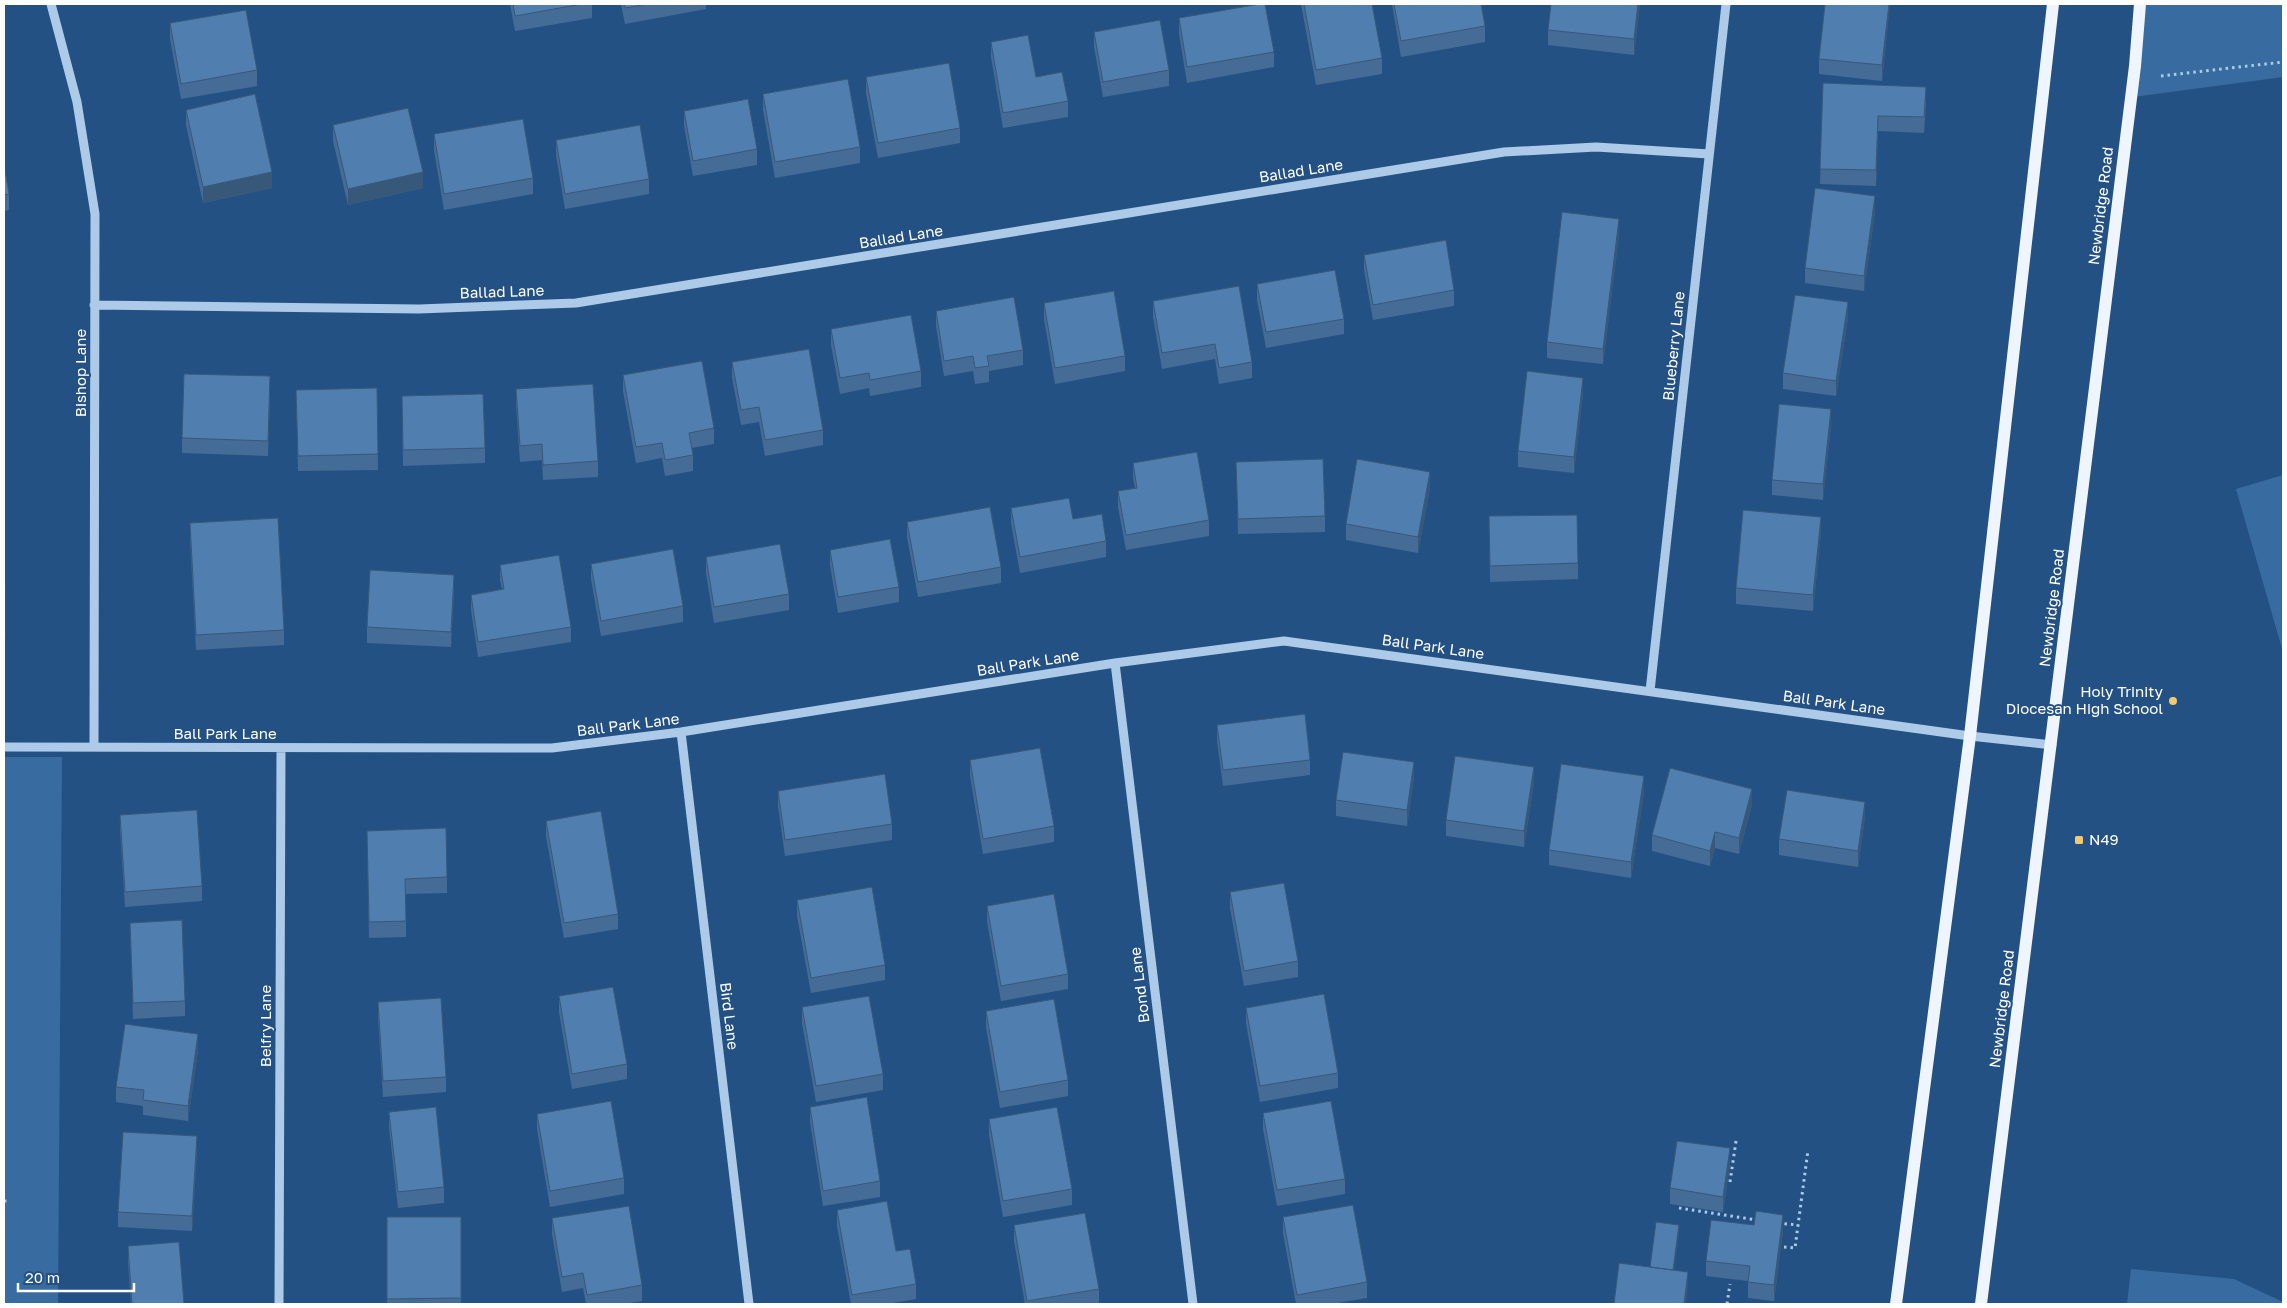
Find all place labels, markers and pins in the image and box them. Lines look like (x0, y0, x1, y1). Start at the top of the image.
place label: Holy Trinity Diocesan High School (2006, 682, 2164, 717)
marker: Holy Trinity Diocesan High School (2167, 695, 2179, 707)
place label: N49 (2089, 830, 2119, 848)
marker: N49 (2073, 834, 2085, 846)

